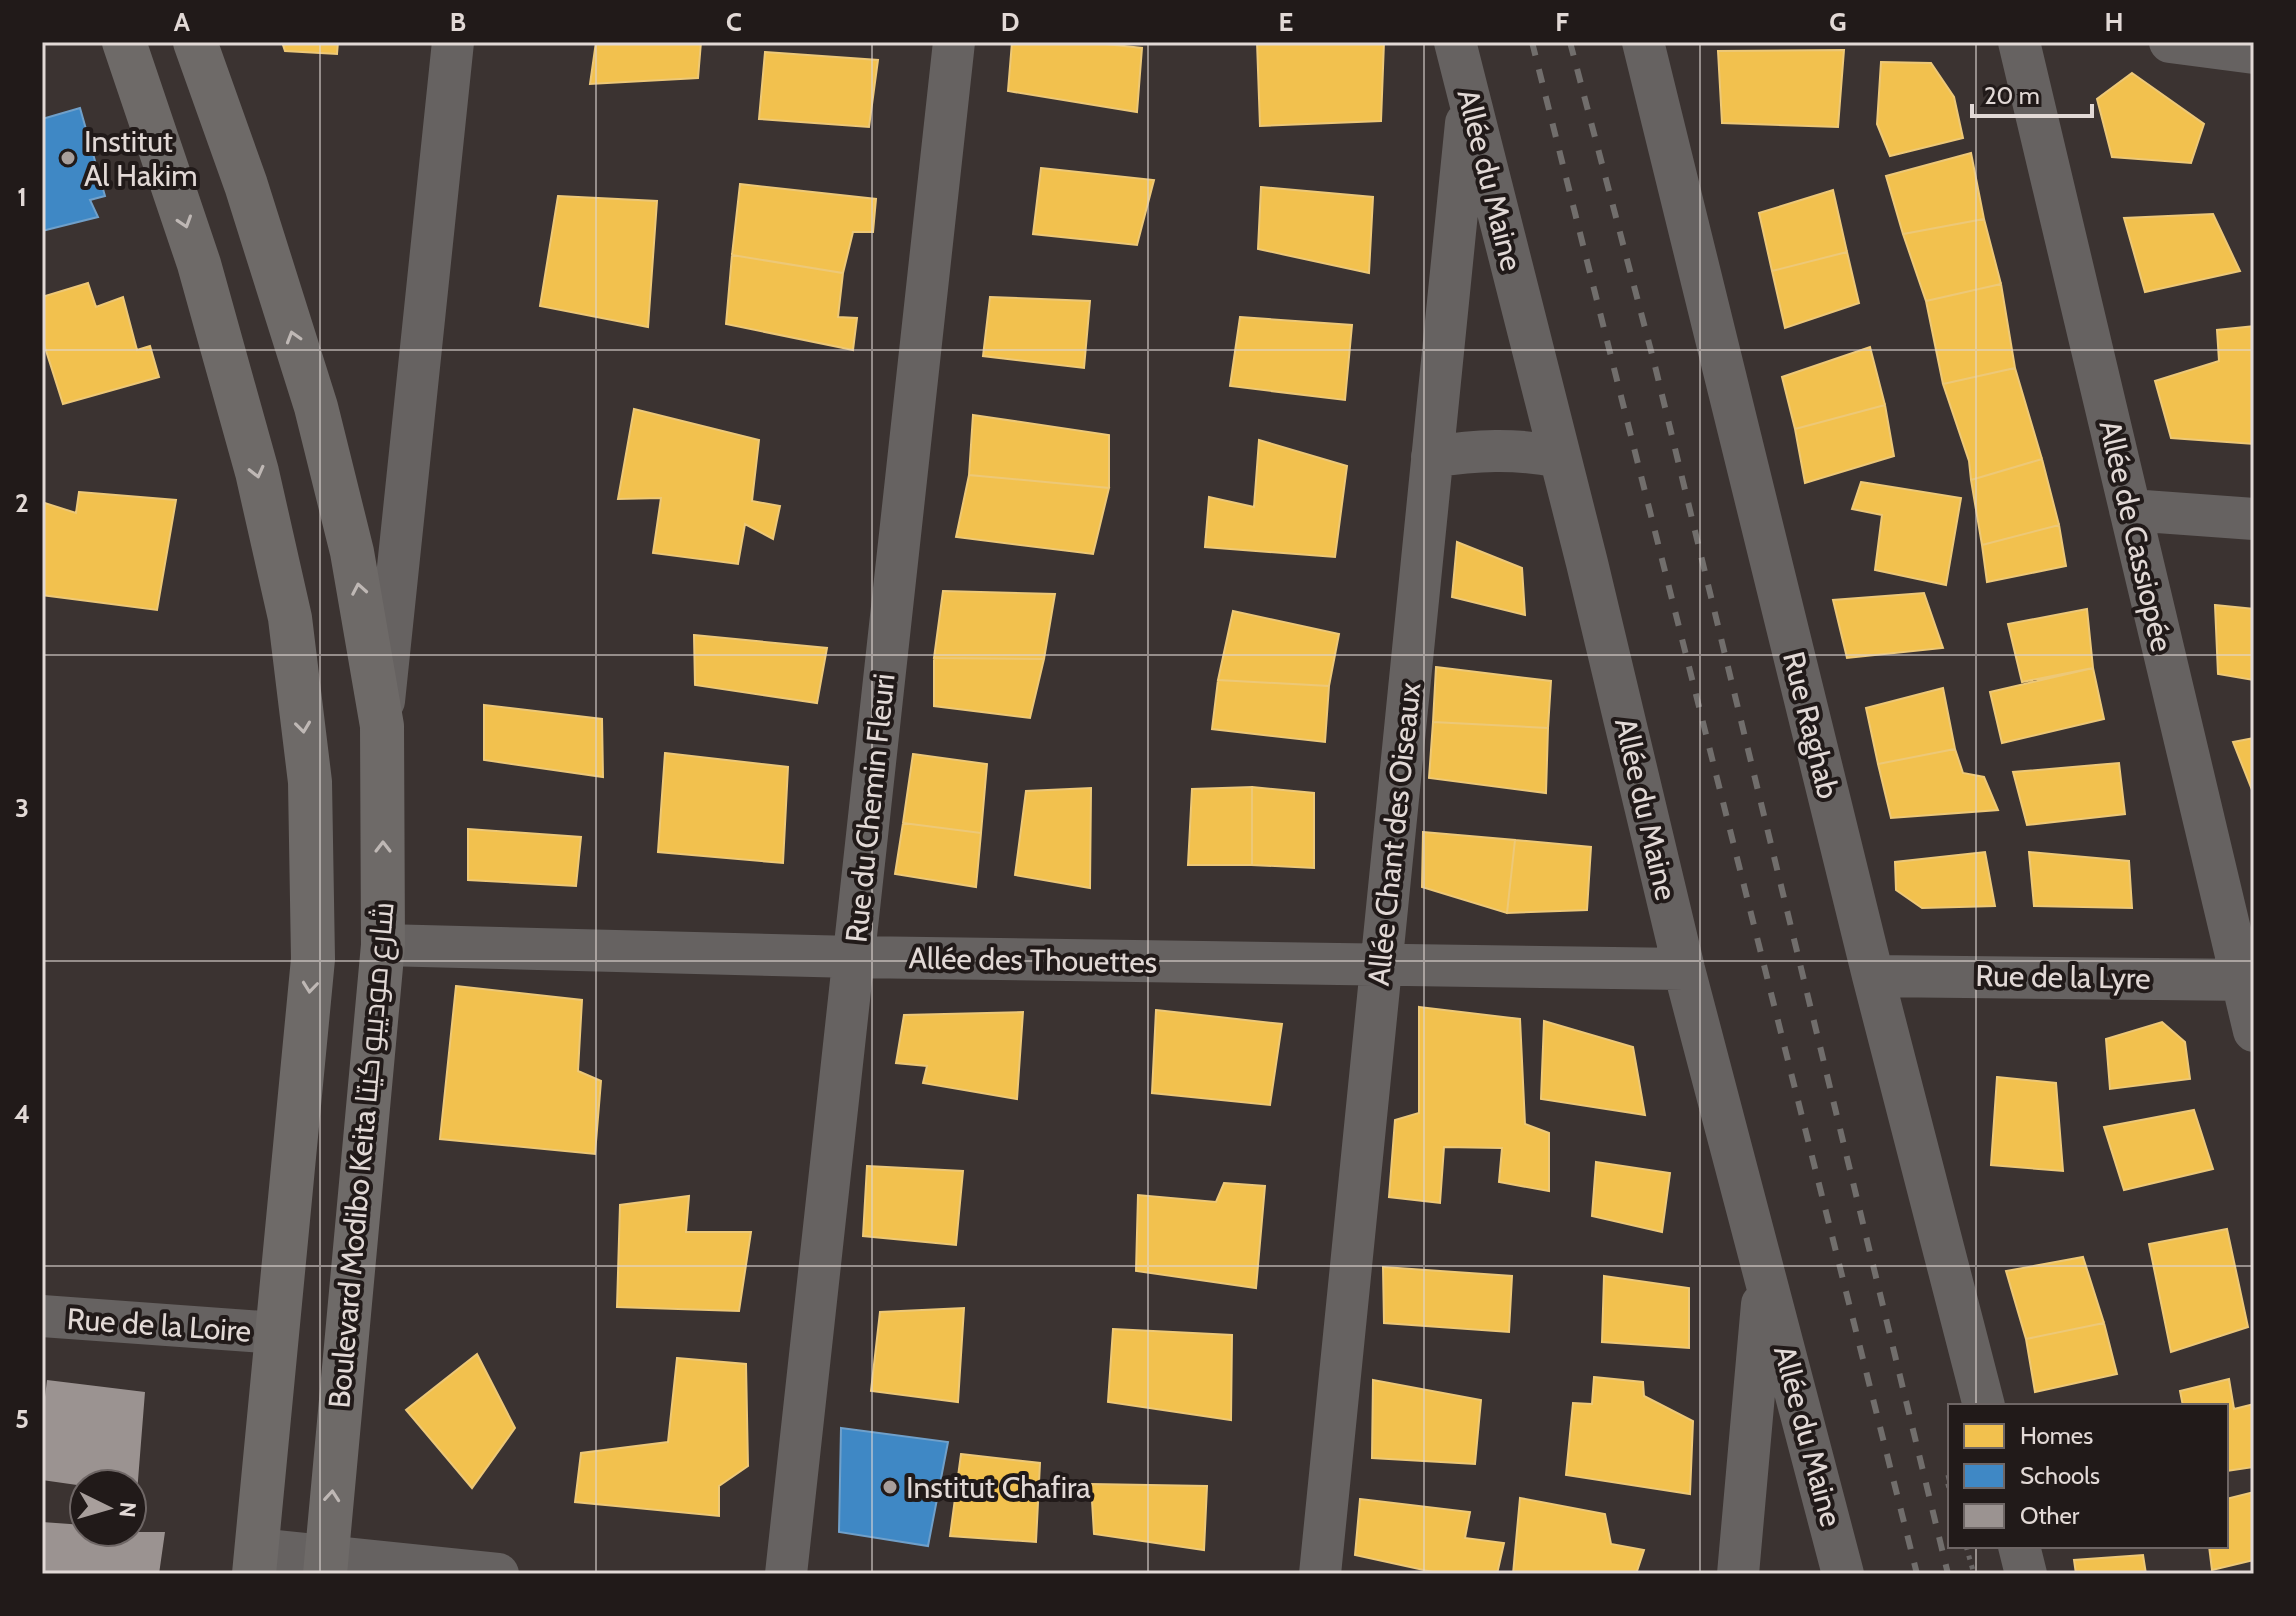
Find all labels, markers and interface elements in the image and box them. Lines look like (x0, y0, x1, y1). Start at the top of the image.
text: A (174, 6, 191, 38)
text: B (450, 6, 466, 38)
text: C (726, 6, 742, 38)
text: D (1001, 6, 1019, 38)
text: E (1279, 6, 1293, 38)
text: F (1555, 6, 1569, 38)
text: G (1829, 6, 1847, 38)
text: H (2105, 6, 2123, 38)
scale bar (1972, 68, 2092, 118)
text: 20 m (1984, 81, 2040, 110)
street label: Allée du Maine (1450, 85, 1530, 275)
place label: Institut Al Hakim (84, 123, 198, 194)
marker: Institut Al Hakim (59, 149, 77, 167)
text: 1 (17, 181, 27, 213)
one-way arrow (175, 214, 191, 228)
one-way arrow (287, 331, 303, 345)
street label: Allée de Cassiopée (2091, 417, 2181, 655)
one-way arrow (247, 465, 264, 478)
text: 2 (15, 487, 29, 519)
one-way arrow (351, 582, 368, 595)
street label: Rue Raghab (1775, 648, 1847, 802)
street label: Rue du Chemin Fleuri (837, 672, 903, 944)
street label: Allée Chant des Oiseaux (1360, 680, 1428, 988)
street label: Allée du Maine (1607, 714, 1685, 904)
one-way arrow (295, 721, 312, 734)
text: 3 (15, 792, 29, 824)
one-way arrow (374, 840, 392, 853)
street label: Boulevard Modibo Keita شارع موديبو كيتا (320, 900, 404, 1410)
street label: Allée des Thouettes (908, 939, 1158, 981)
street label: Rue de la Lyre (1975, 957, 2151, 997)
one-way arrow (302, 981, 319, 994)
text: 4 (14, 1098, 30, 1130)
street label: Rue de la Loire (66, 1300, 252, 1350)
street label: Allée du Maine (1766, 1341, 1850, 1531)
text: 5 (15, 1403, 29, 1435)
legend (1948, 1404, 2228, 1548)
text: Homes (2020, 1421, 2093, 1450)
text: Schools (2020, 1461, 2100, 1490)
north arrow (68, 1468, 148, 1548)
place label: Institut Chafira (906, 1469, 1091, 1506)
marker: Institut Chafira (881, 1478, 899, 1496)
one-way arrow (323, 1489, 340, 1502)
text: N (113, 1501, 142, 1519)
text: Other (2020, 1501, 2080, 1530)

